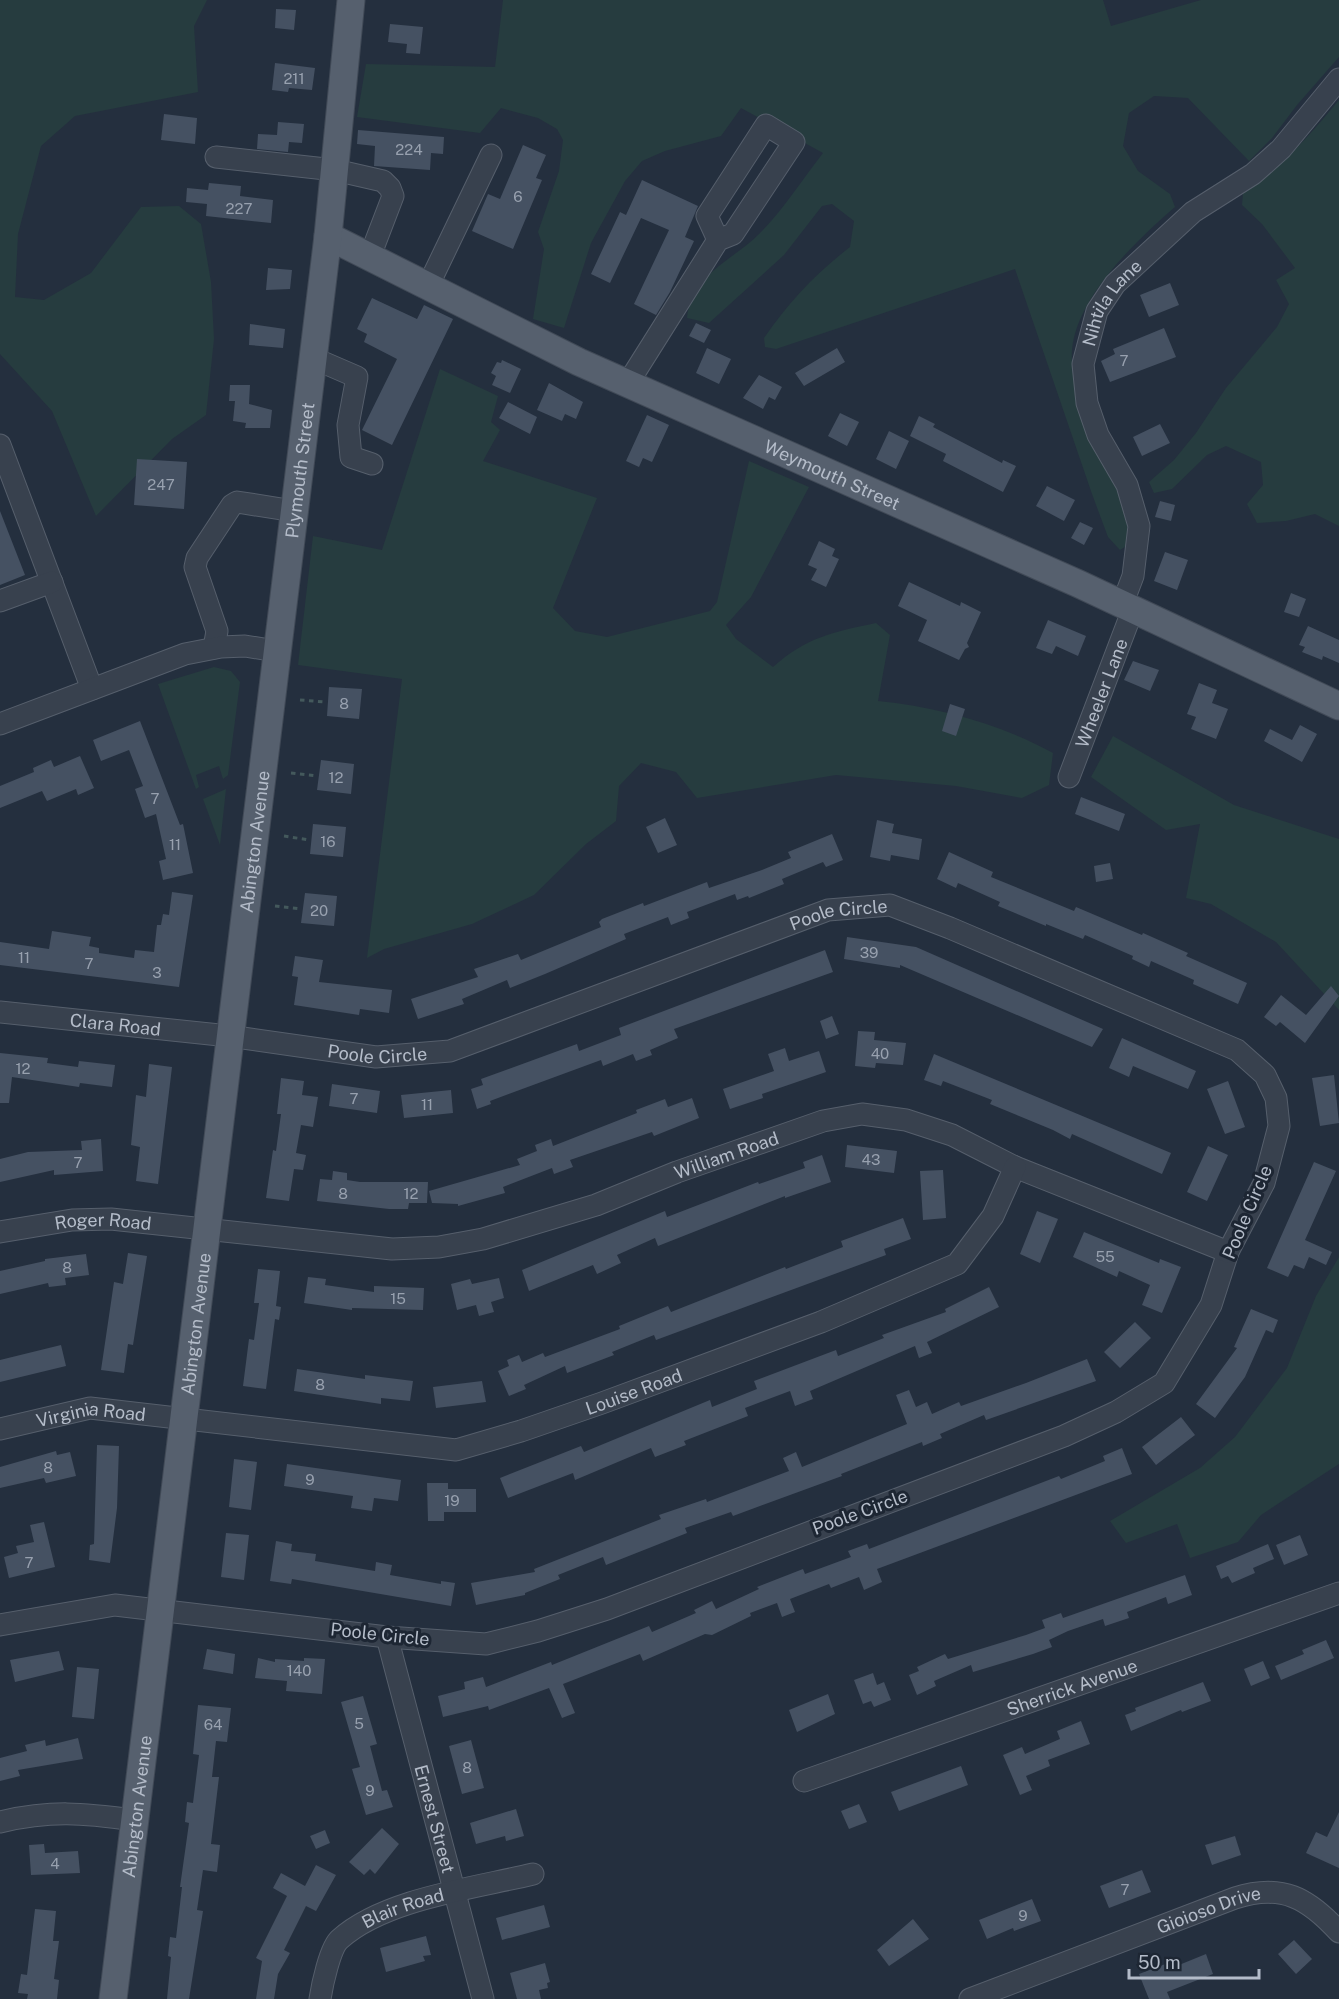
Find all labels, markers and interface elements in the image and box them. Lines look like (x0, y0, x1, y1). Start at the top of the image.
house number: 211 (283, 70, 305, 87)
house number: 224 (395, 141, 423, 158)
house number: 6 (513, 188, 523, 205)
house number: 227 (226, 200, 252, 217)
street label: Nihtila Lane (1078, 255, 1146, 348)
house number: 7 (1119, 352, 1129, 369)
street label: Plymouth Street (281, 401, 318, 539)
street label: Weymouth Street (761, 435, 904, 514)
house number: 247 (147, 476, 175, 493)
street label: Wheeler Lane (1071, 635, 1131, 750)
house number: 8 (339, 695, 349, 712)
street label: Abington Avenue (235, 769, 273, 914)
house number: 12 (328, 769, 344, 786)
house number: 7 (150, 790, 160, 807)
house number: 16 (320, 833, 336, 850)
house number: 11 (169, 836, 181, 853)
street label: Poole Circle (786, 895, 888, 934)
house number: 20 (310, 902, 328, 919)
house number: 39 (860, 944, 878, 961)
house number: 11 (18, 949, 30, 966)
house number: 7 (84, 955, 94, 972)
house number: 3 (152, 964, 162, 981)
street label: Clara Road (69, 1009, 162, 1039)
street label: Poole Circle (326, 1040, 428, 1068)
house number: 40 (871, 1045, 889, 1062)
house number: 12 (15, 1060, 31, 1077)
house number: 7 (349, 1090, 359, 1107)
house number: 11 (421, 1096, 433, 1113)
street label: William Road (671, 1127, 781, 1183)
house number: 43 (862, 1151, 880, 1168)
house number: 7 (73, 1154, 83, 1171)
street label: Poole Circle (1218, 1162, 1276, 1262)
house number: 8 (338, 1185, 348, 1202)
house number: 12 (403, 1185, 419, 1202)
street label: Roger Road (53, 1208, 152, 1234)
house number: 55 (1095, 1248, 1115, 1265)
street label: Abington Avenue (176, 1252, 214, 1396)
house number: 8 (62, 1259, 72, 1276)
house number: 15 (390, 1290, 406, 1307)
street label: Louise Road (583, 1364, 685, 1418)
house number: 8 (315, 1376, 325, 1393)
street label: Virginia Road (34, 1397, 147, 1431)
house number: 8 (43, 1459, 53, 1476)
house number: 9 (305, 1471, 315, 1488)
street label: Poole Circle (809, 1485, 911, 1539)
house number: 19 (444, 1492, 460, 1509)
house number: 7 (24, 1554, 34, 1571)
street label: Poole Circle (329, 1618, 431, 1650)
street label: Sherrick Avenue (1004, 1654, 1140, 1720)
house number: 140 (287, 1662, 311, 1679)
house number: 5 (354, 1715, 364, 1732)
house number: 64 (204, 1716, 222, 1733)
street label: Abington Avenue (117, 1734, 156, 1879)
house number: 8 (462, 1759, 472, 1776)
street label: Ernest Street (411, 1762, 460, 1875)
house number: 9 (365, 1782, 375, 1799)
house number: 4 (50, 1855, 60, 1872)
house number: 7 (1120, 1881, 1130, 1898)
street label: Gioioso Drive (1154, 1882, 1262, 1937)
street label: Blair Road (358, 1883, 446, 1932)
house number: 9 (1018, 1907, 1028, 1924)
scale bar (1129, 1942, 1260, 1980)
text: 50 m (1138, 1952, 1181, 1973)

